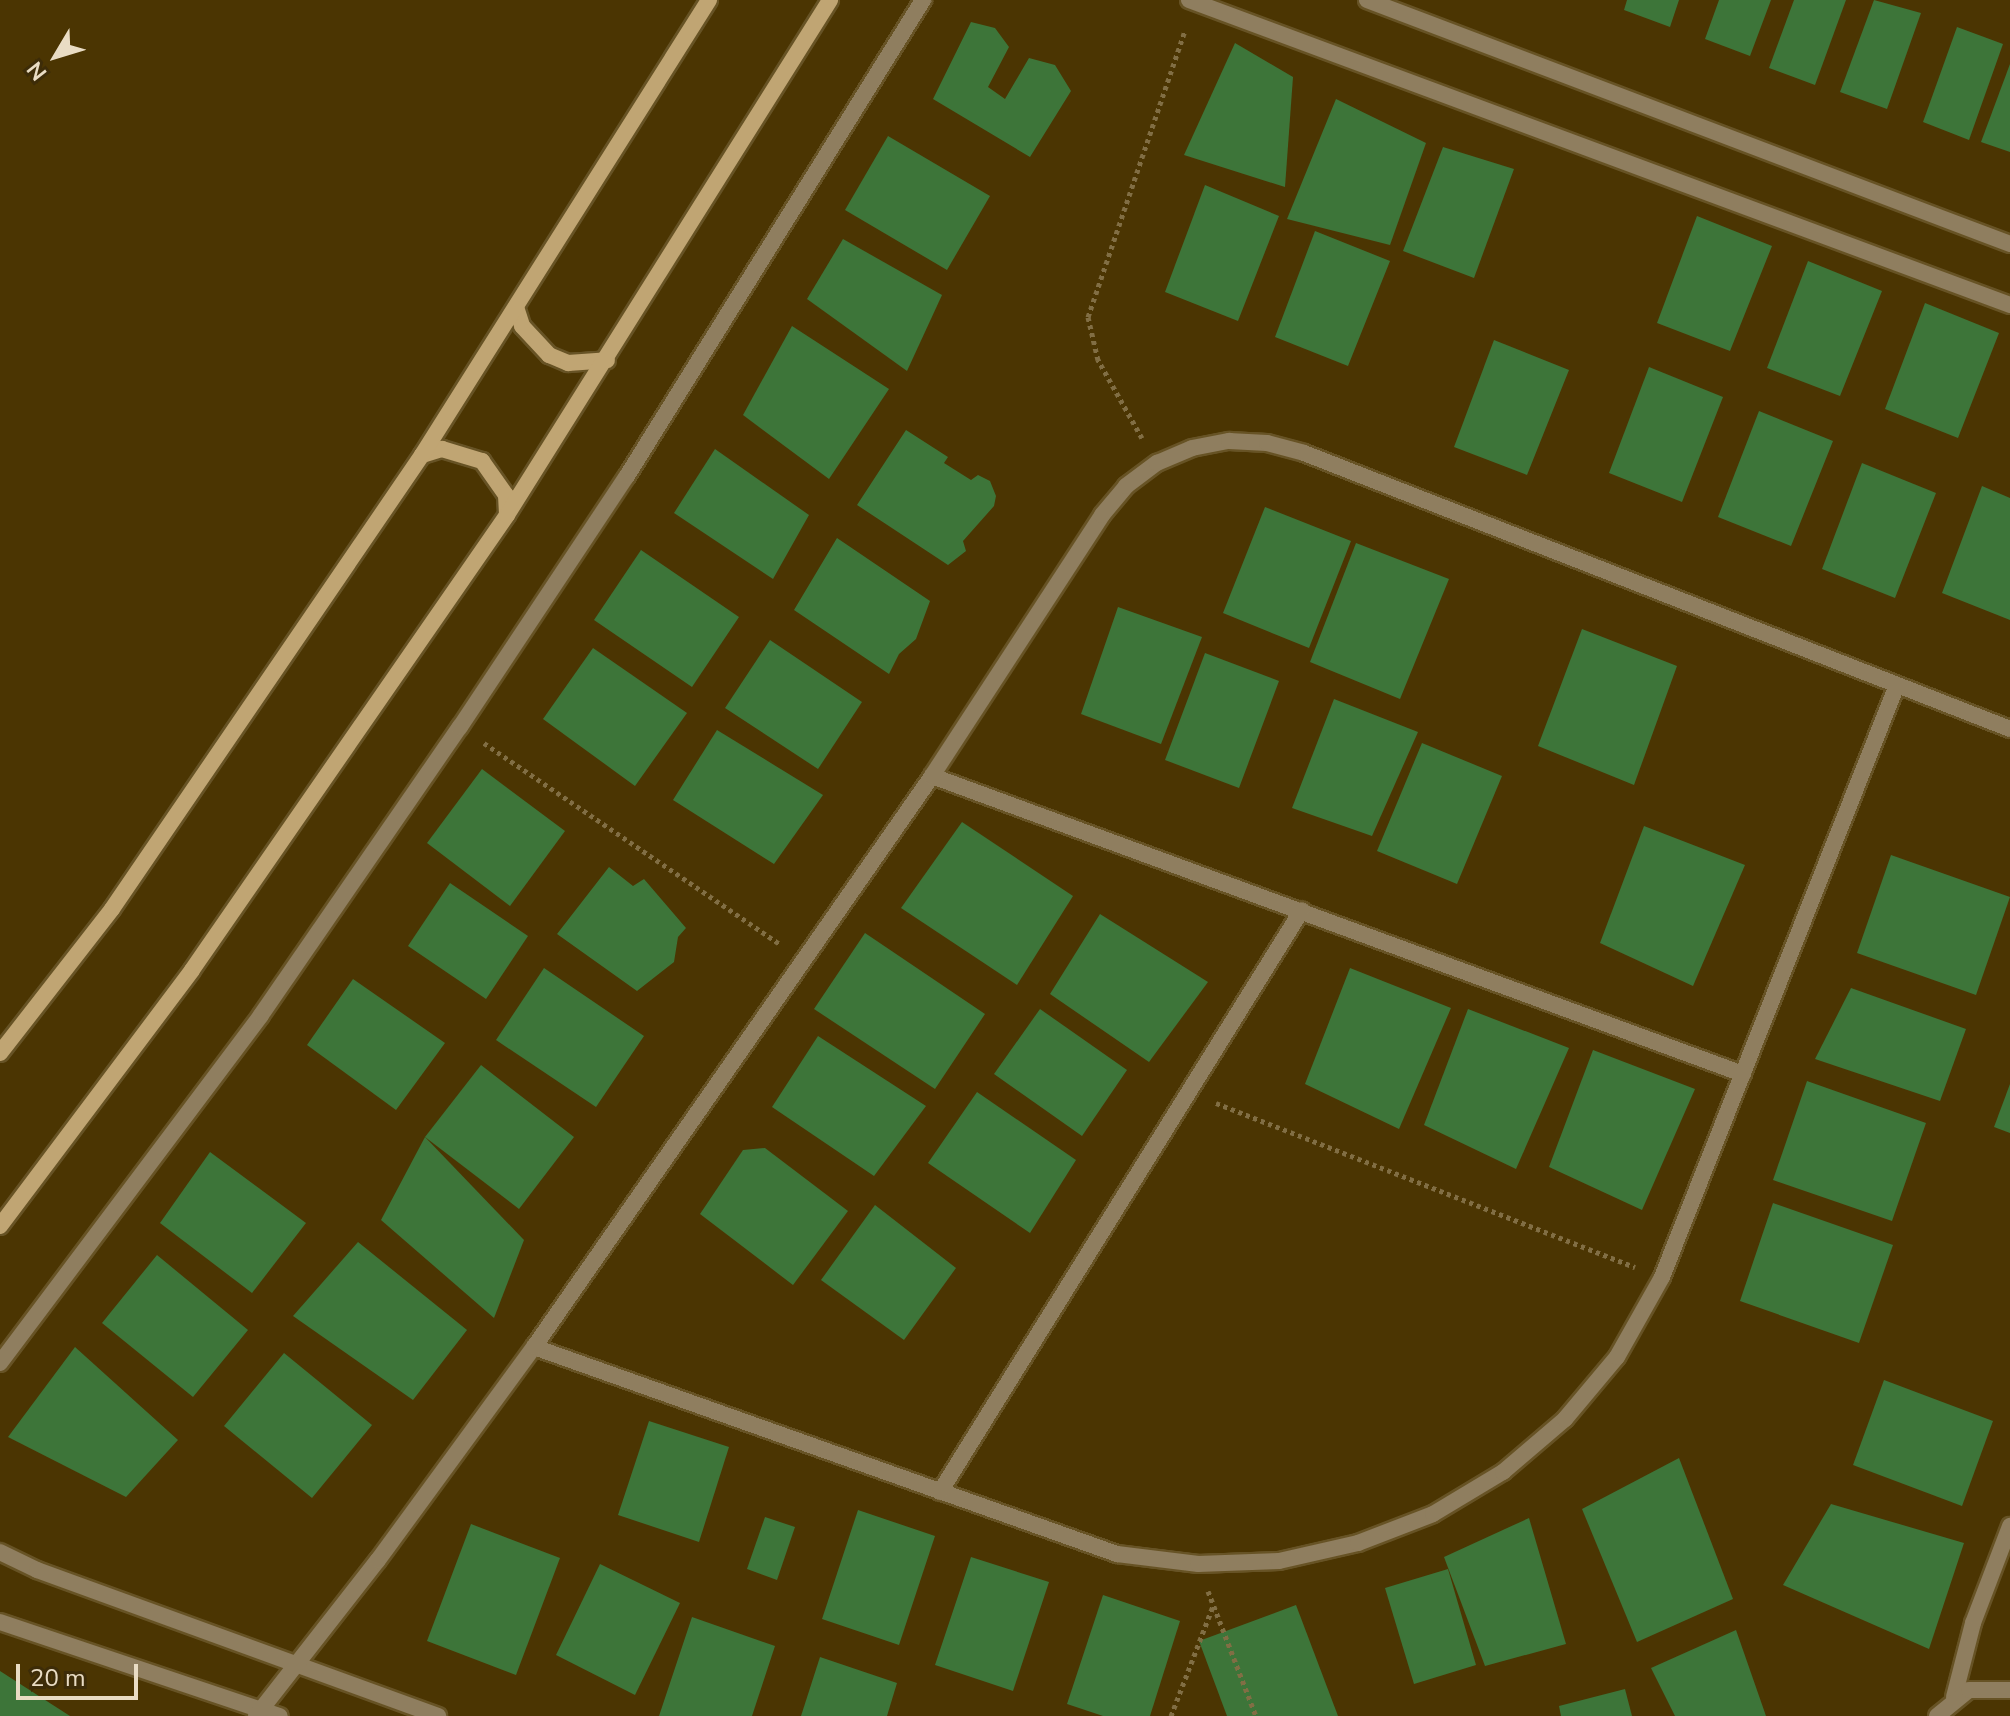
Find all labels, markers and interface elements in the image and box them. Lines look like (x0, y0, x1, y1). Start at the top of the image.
north arrow (16, 16, 96, 96)
text: N (20, 55, 54, 86)
scale bar (20, 1648, 142, 1698)
text: 20 m (30, 1662, 86, 1694)

